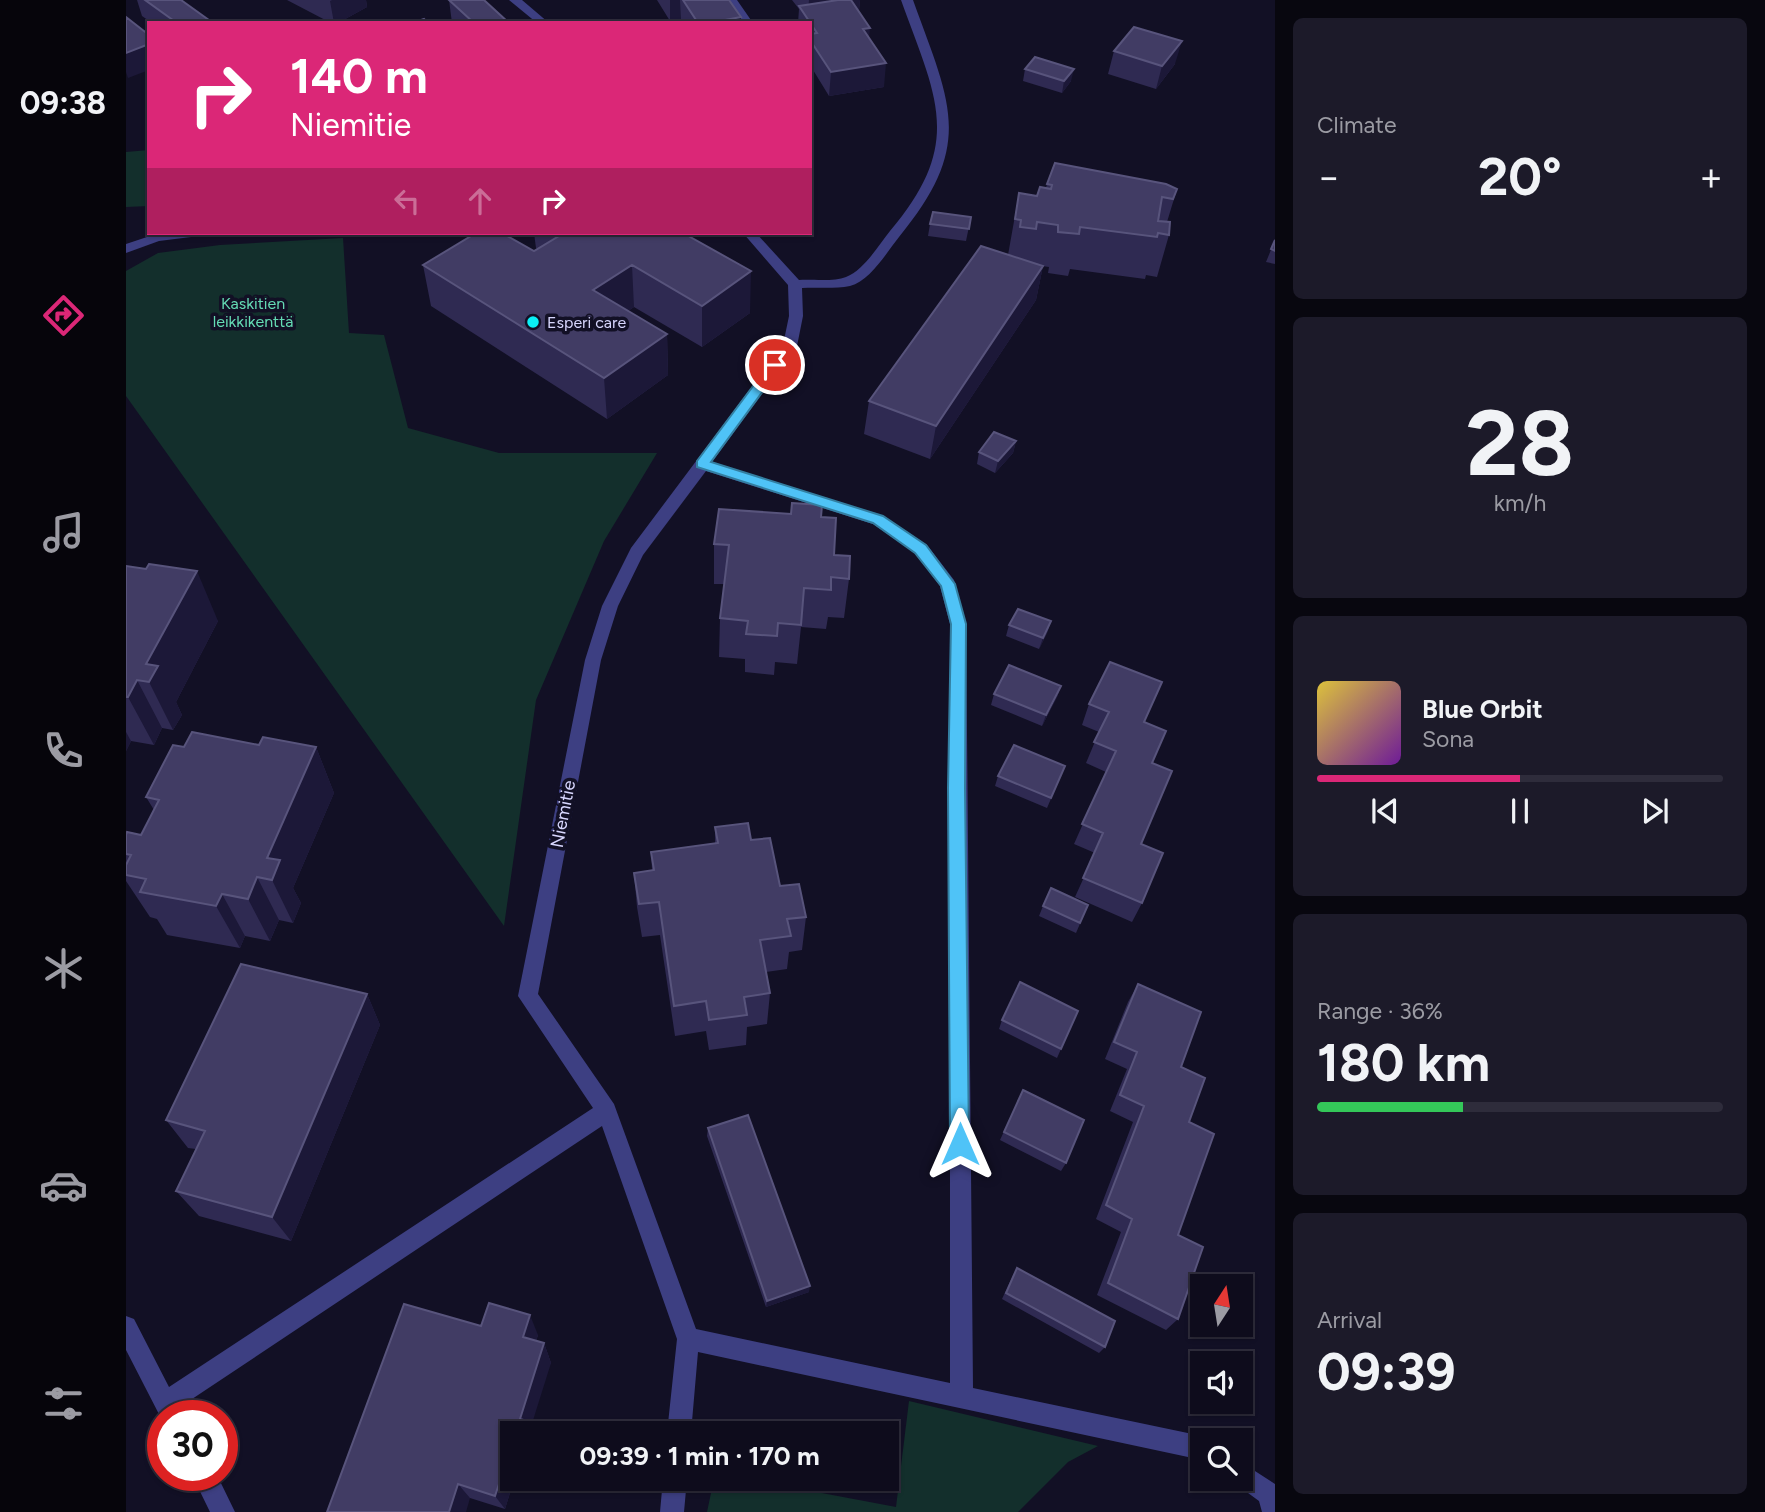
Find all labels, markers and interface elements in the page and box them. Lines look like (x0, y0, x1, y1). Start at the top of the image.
text: 140 m (290, 46, 428, 105)
icon: right (175, 49, 266, 140)
text: 09:38 (20, 84, 106, 122)
text: Niemitie (290, 106, 411, 144)
text: Climate (1317, 111, 1396, 139)
text: 20° (1478, 146, 1562, 208)
text: − (1317, 154, 1341, 200)
text: + (1699, 154, 1723, 200)
icon: left (388, 182, 426, 220)
icon: ahead (461, 182, 499, 220)
icon: right (534, 182, 572, 220)
icon: directions (39, 291, 88, 340)
park label: Kaskitien leikkikenttä (213, 294, 293, 331)
place label: Esperi care (547, 313, 626, 332)
marker: Esperi care (525, 314, 541, 330)
pin (745, 335, 805, 395)
icon: arrive (756, 346, 794, 384)
text: 28 (1466, 389, 1574, 498)
text: km/h (1494, 489, 1546, 517)
icon: music (39, 508, 88, 557)
text: Blue Orbit (1422, 693, 1543, 725)
text: Sona (1422, 725, 1474, 753)
icon: phone (39, 726, 88, 775)
street label: Niemitie (546, 778, 580, 850)
icon: previous (1366, 792, 1404, 830)
icon: pause (1501, 792, 1539, 830)
icon: next (1636, 792, 1674, 830)
icon: climate (39, 944, 88, 993)
text: Range · 36% (1317, 997, 1443, 1025)
text: 180 km (1317, 1032, 1490, 1094)
position arrow (923, 1107, 997, 1181)
icon: car (39, 1161, 88, 1210)
north arrow (1190, 1274, 1253, 1337)
map controls (1190, 1274, 1253, 1491)
text: Arrival (1317, 1306, 1382, 1334)
text: 09:39 (1317, 1341, 1456, 1403)
button: sound (1190, 1351, 1253, 1414)
icon: filters (39, 1379, 88, 1428)
speed limit sign: 30 (147, 1400, 238, 1491)
button: search (1190, 1428, 1253, 1491)
text: 09:39 · 1 min · 170 m (579, 1440, 820, 1472)

